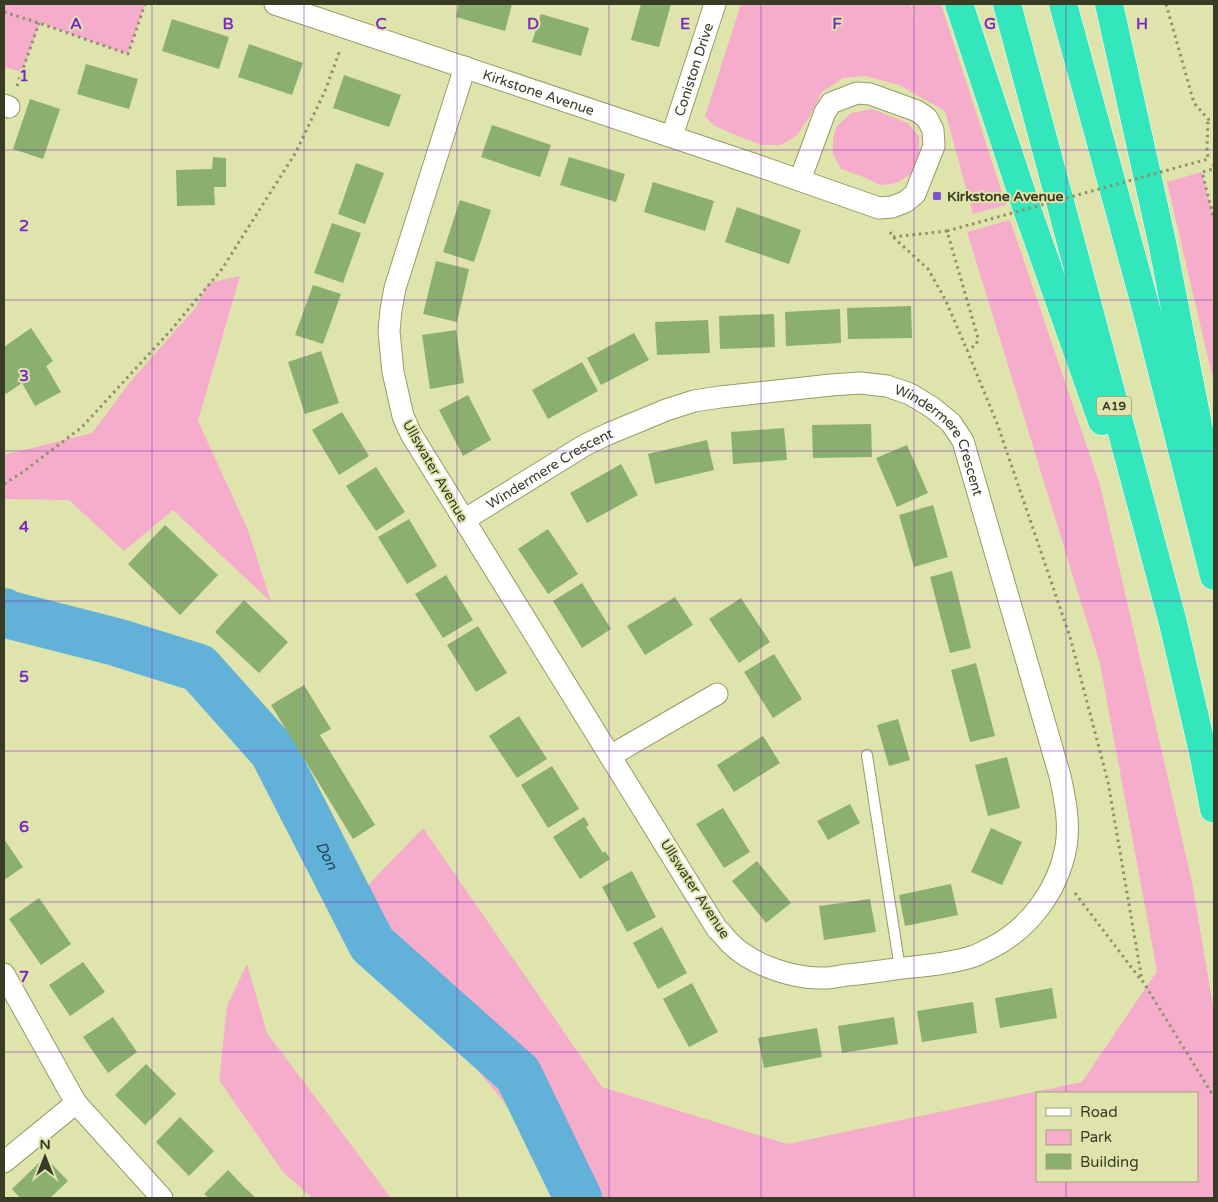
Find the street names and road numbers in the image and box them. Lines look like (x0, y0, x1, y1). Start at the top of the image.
street label: Coniston Drive (671, 21, 717, 118)
street label: Kirkstone Avenue (481, 66, 597, 119)
street label: Windermere Crescent (892, 381, 987, 498)
road number: A19 (1096, 396, 1132, 416)
street label: Ullswater Avenue (399, 417, 471, 525)
street label: Windermere Crescent (483, 424, 616, 513)
street label: Ullswater Avenue (657, 836, 733, 942)

